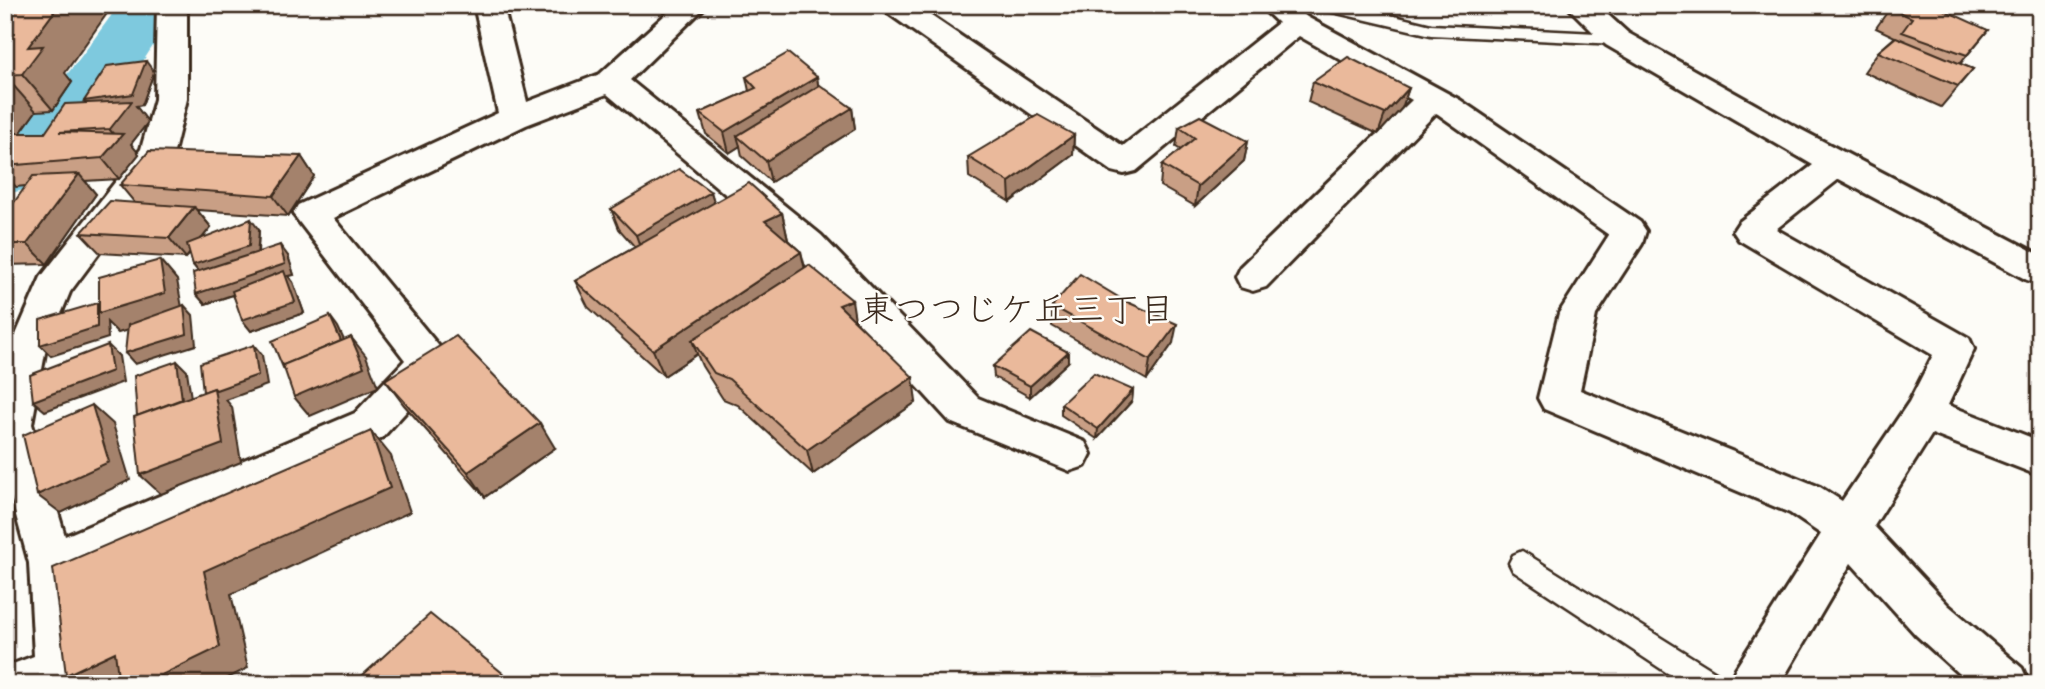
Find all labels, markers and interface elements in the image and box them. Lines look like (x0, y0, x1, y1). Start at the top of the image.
district label: 東つつじケ丘三丁目 (859, 287, 1175, 332)

